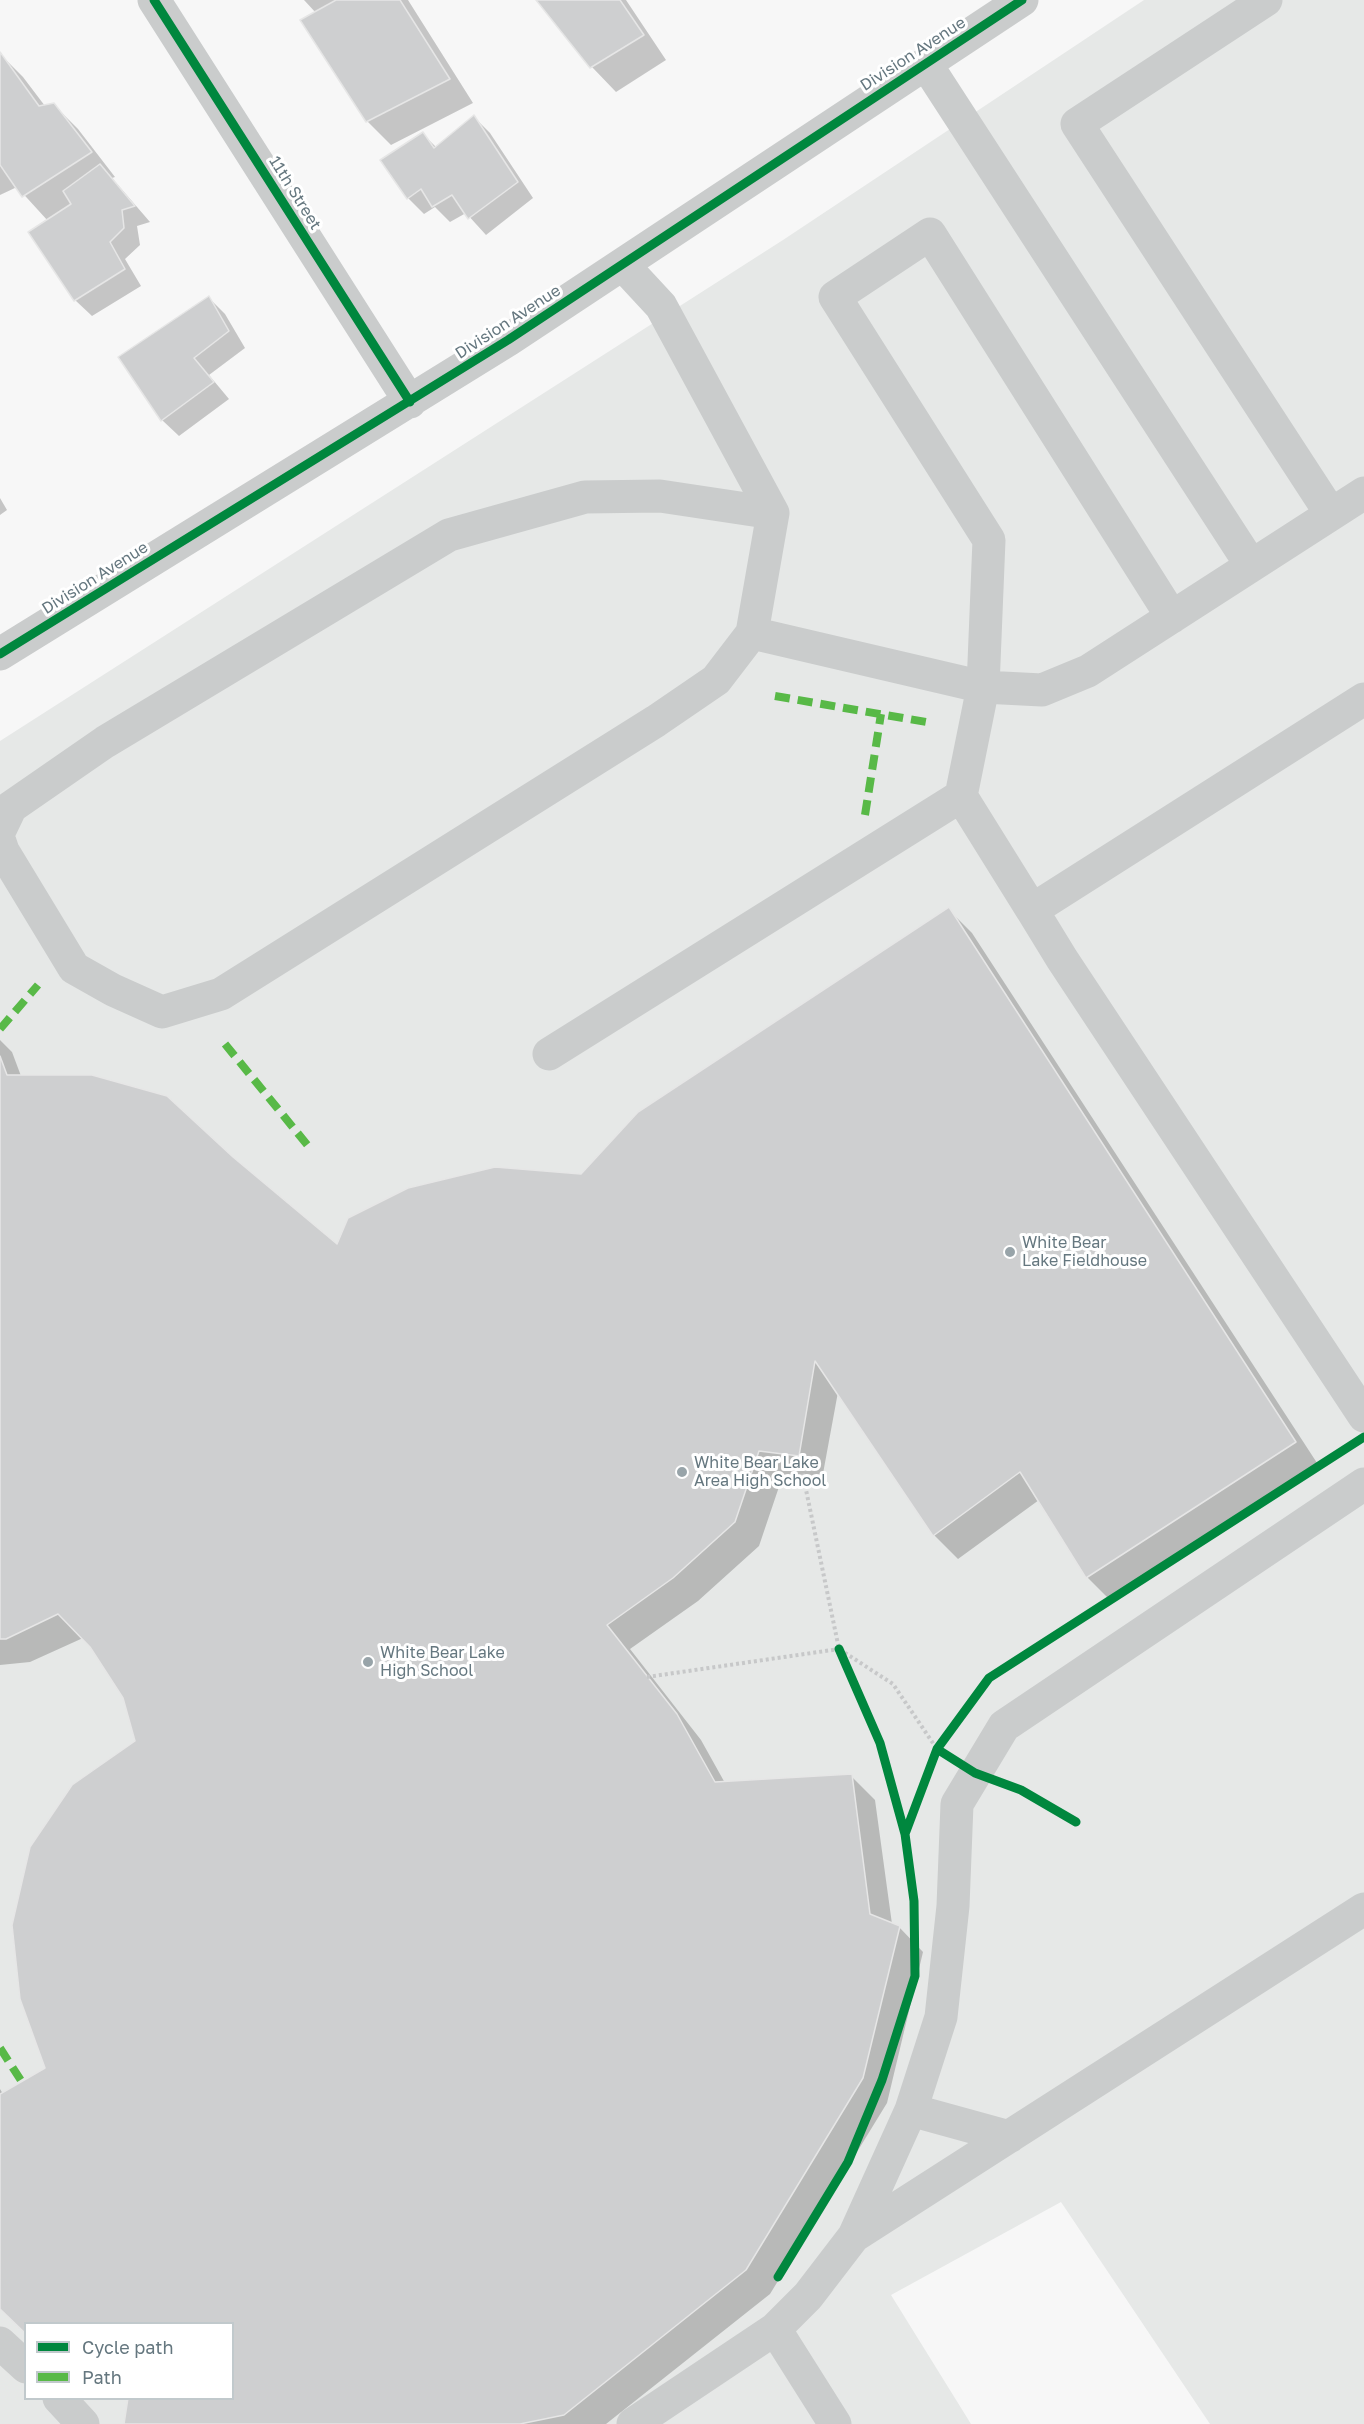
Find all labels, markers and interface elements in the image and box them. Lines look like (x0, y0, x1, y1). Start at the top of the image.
street label: Division Avenue (857, 13, 969, 95)
street label: 11th Street (265, 153, 325, 233)
street label: Division Avenue (452, 281, 564, 363)
street label: Division Avenue (38, 538, 152, 618)
place label: White Bear Lake Fieldhouse (1022, 1233, 1147, 1271)
marker: White Bear Lake Fieldhouse (1003, 1245, 1017, 1259)
place label: White Bear Lake Area High School (694, 1453, 826, 1491)
marker: White Bear Lake Area High School (675, 1465, 689, 1479)
place label: White Bear Lake High School (380, 1643, 505, 1681)
marker: White Bear Lake High School (361, 1655, 375, 1669)
legend (24, 2322, 234, 2400)
text: Cycle path (82, 2336, 174, 2358)
text: Path (82, 2366, 122, 2388)

